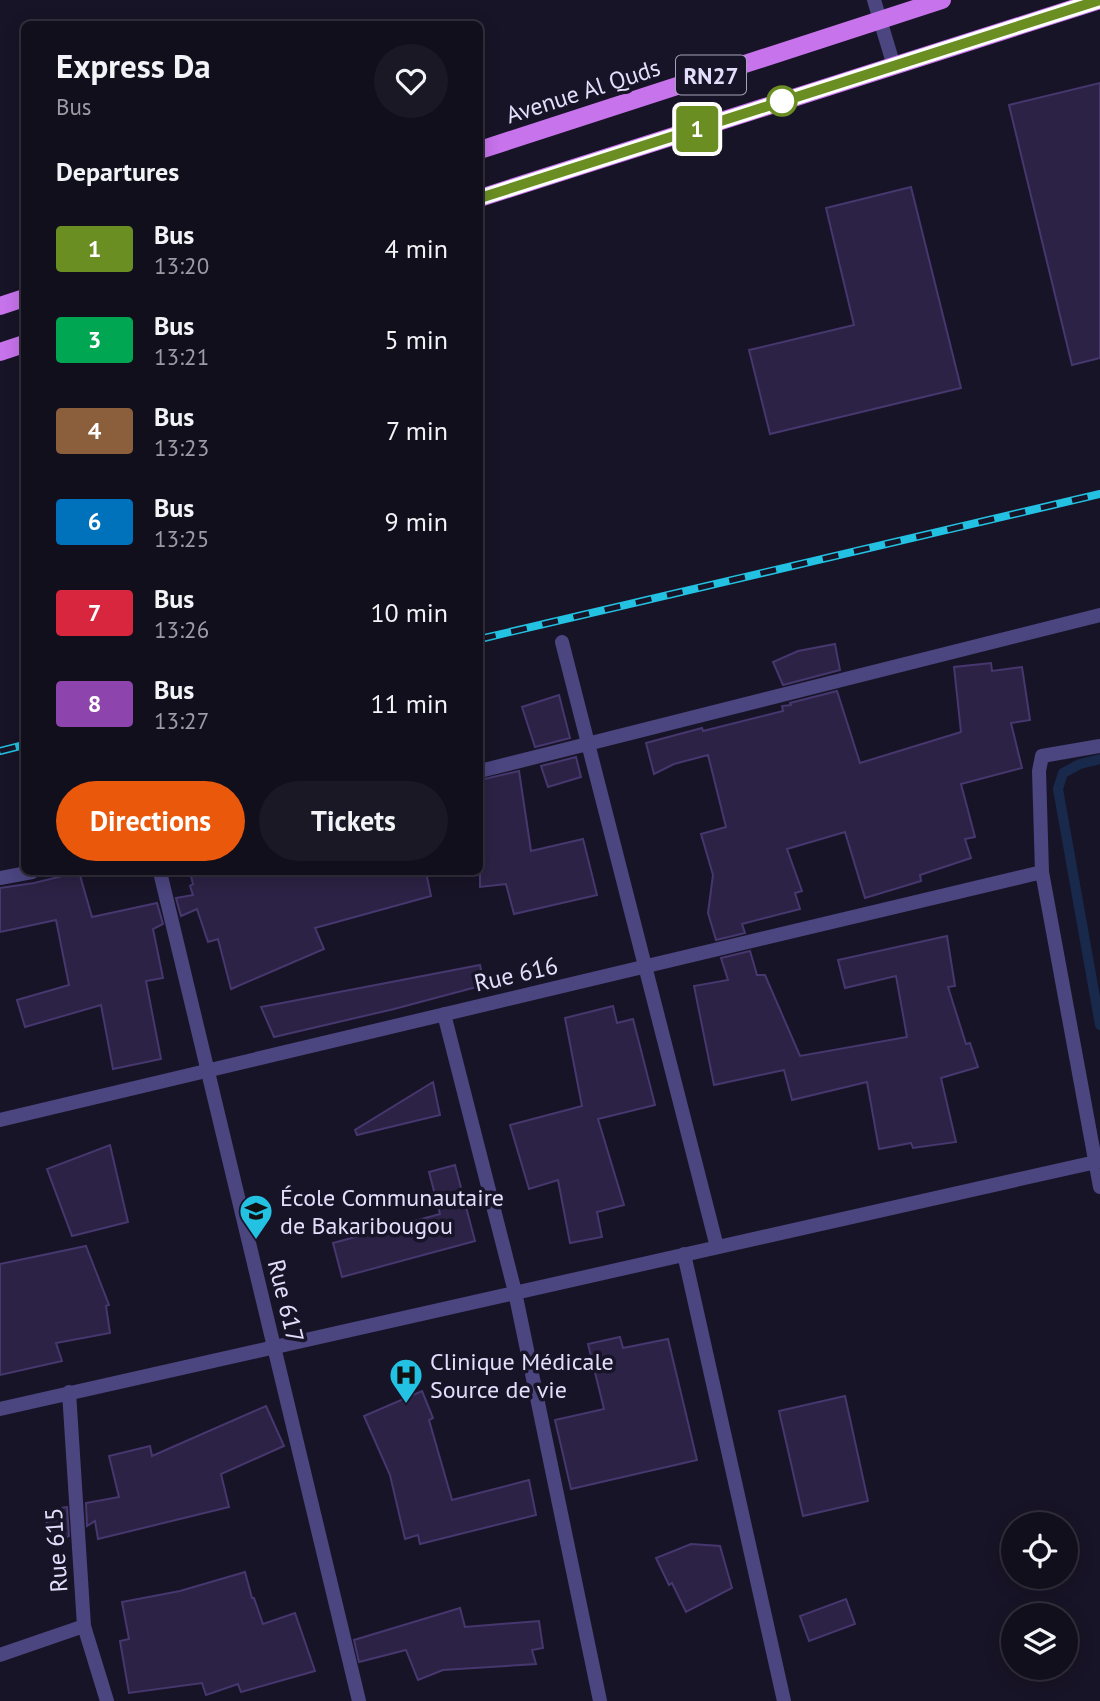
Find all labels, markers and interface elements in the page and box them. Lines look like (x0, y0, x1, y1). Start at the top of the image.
text: Express Da (56, 44, 211, 87)
button: heart (374, 44, 448, 118)
street label: Avenue Al Quds (502, 51, 664, 131)
road number: RN27 (676, 55, 746, 94)
unlabelled marker (767, 86, 797, 116)
text: Bus (56, 92, 92, 121)
line badge: 1 (674, 106, 720, 152)
text: 1 (690, 113, 704, 144)
text: Departures (56, 155, 179, 188)
text: Bus (154, 218, 194, 251)
text: 4 min (385, 232, 448, 265)
text: 1 (88, 233, 101, 264)
text: 13:20 (154, 251, 209, 280)
text: Bus (154, 309, 194, 342)
text: 5 min (385, 323, 448, 356)
text: 3 (88, 324, 101, 355)
text: 13:21 (154, 342, 209, 371)
text: Bus (154, 400, 194, 433)
text: 7 min (386, 414, 448, 447)
text: 4 (88, 415, 101, 446)
text: 13:23 (154, 433, 209, 462)
text: Bus (154, 491, 194, 524)
text: 9 min (385, 505, 448, 538)
text: 6 (88, 506, 101, 537)
text: 13:25 (154, 524, 209, 553)
text: Bus (154, 582, 194, 615)
text: 10 min (370, 596, 448, 629)
text: 7 (88, 597, 101, 628)
text: 13:26 (154, 615, 209, 644)
text: Bus (154, 673, 194, 706)
text: 11 min (370, 687, 448, 720)
text: 8 (88, 688, 101, 719)
text: 13:27 (154, 706, 209, 735)
button: Directions (56, 781, 245, 861)
button: Tickets (259, 781, 448, 861)
street label: Rue 616 (471, 949, 561, 999)
place label: École Communautaire de Bakaribougou (280, 1182, 504, 1241)
school or university icon: École Communautaire de Bakaribougou (237, 1192, 275, 1241)
street label: Rue 617 (261, 1256, 311, 1346)
place label: Clinique Médicale Source de vie (430, 1346, 614, 1405)
hospital icon: Clinique Médicale Source de vie (387, 1356, 425, 1405)
street label: Rue 615 (38, 1507, 74, 1593)
map controls (1001, 1512, 1078, 1680)
button: locate (1001, 1512, 1078, 1589)
button: layers (1001, 1603, 1078, 1680)

